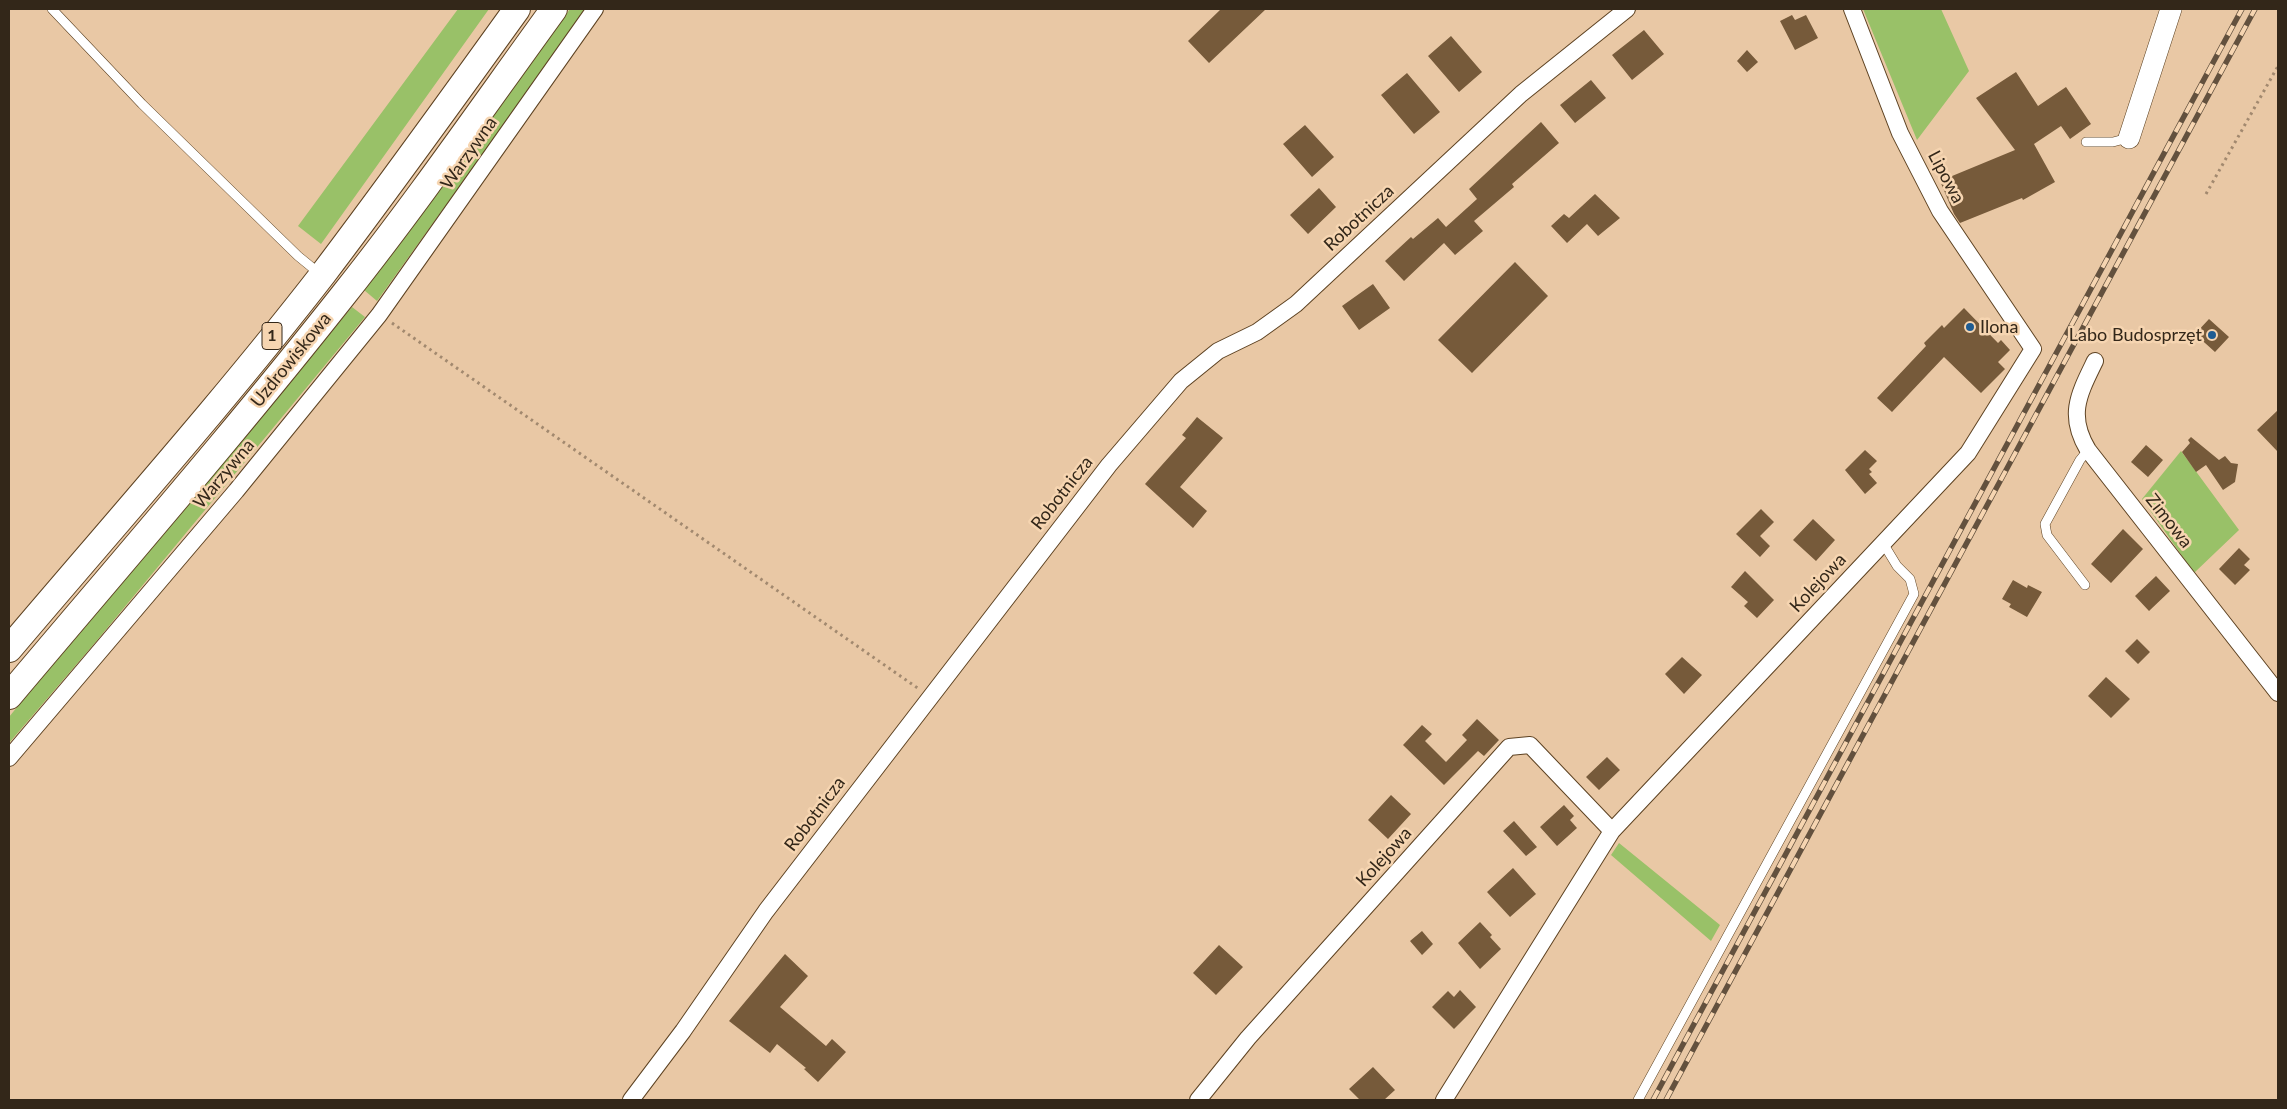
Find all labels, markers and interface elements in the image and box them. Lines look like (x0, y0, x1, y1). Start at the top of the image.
street label: Warzywna (436, 113, 502, 193)
street label: Lipowa (1923, 147, 1969, 207)
street label: Robotnicza (1320, 180, 1398, 256)
street label: Uzdrowiskowa (246, 308, 336, 412)
place label: Ilona (1980, 316, 2018, 338)
marker: Ilona (1964, 321, 1976, 333)
road number: 1 (262, 322, 282, 350)
place label: Labo Budosprzęt (2069, 324, 2202, 346)
marker: Labo Budosprzęt (2206, 329, 2218, 341)
street label: Warzywna (189, 435, 259, 513)
street label: Robotnicza (1027, 452, 1097, 534)
street label: Zimowa (2141, 490, 2197, 552)
street label: Kolejowa (1785, 549, 1851, 617)
street label: Robotnicza (780, 773, 850, 855)
street label: Kolejowa (1352, 823, 1416, 891)

